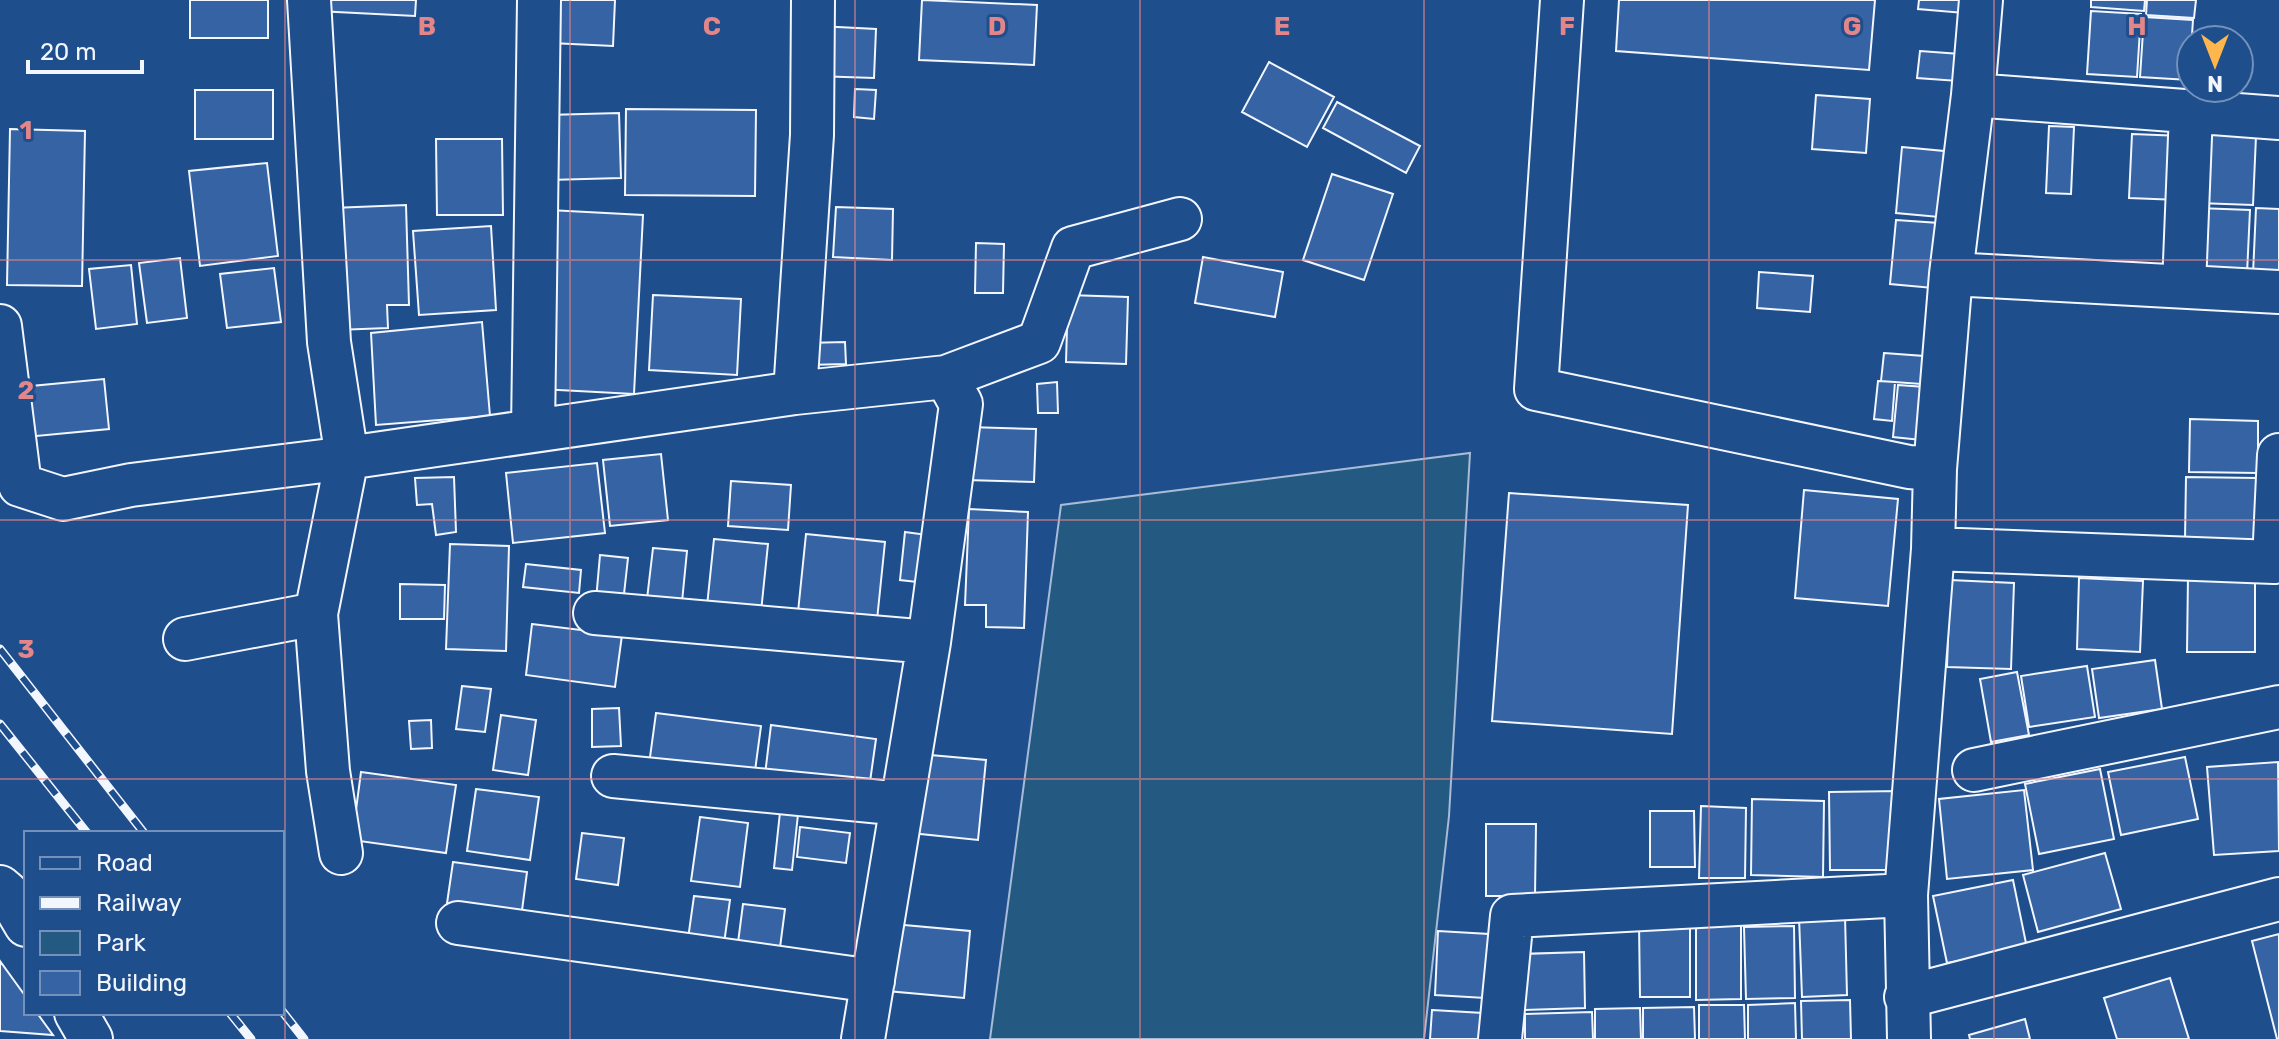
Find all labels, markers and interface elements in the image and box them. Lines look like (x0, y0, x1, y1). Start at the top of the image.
text: B (418, 11, 436, 42)
text: C (703, 11, 721, 42)
text: D (988, 11, 1006, 42)
text: E (1274, 11, 1290, 42)
text: F (1559, 11, 1575, 42)
text: G (1843, 11, 1861, 42)
text: H (2127, 11, 2147, 42)
scale bar (28, 24, 142, 74)
north arrow (2175, 24, 2255, 104)
text: 20 m (40, 38, 97, 66)
text: N (2207, 70, 2223, 97)
text: 1 (20, 115, 32, 146)
text: 2 (18, 375, 34, 406)
text: 3 (17, 634, 35, 665)
legend (24, 831, 284, 1015)
text: Road (96, 849, 153, 877)
text: Railway (96, 889, 182, 917)
text: Park (96, 929, 147, 957)
text: Building (96, 969, 187, 997)

